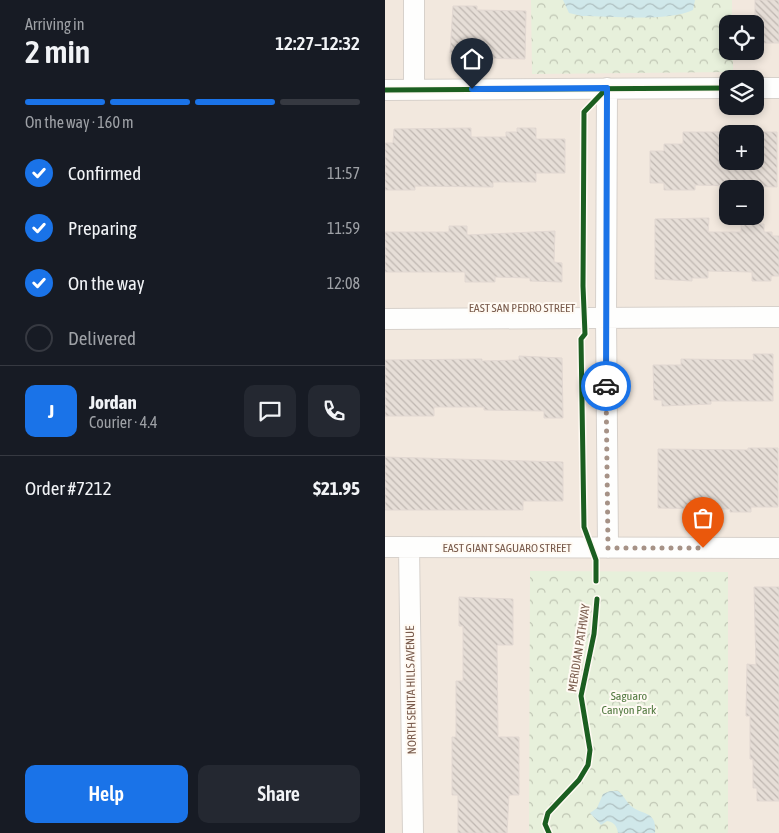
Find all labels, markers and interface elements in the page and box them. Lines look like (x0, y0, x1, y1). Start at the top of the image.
text: Arriving in (25, 15, 85, 33)
map controls (719, 15, 764, 225)
button: locate (719, 15, 764, 60)
text: 12:27–12:32 (275, 32, 360, 54)
text: 2 min (25, 33, 90, 70)
pin (451, 38, 493, 89)
icon: home (458, 45, 486, 73)
button: layers (719, 70, 764, 115)
text: On the way · 160 m (25, 113, 134, 131)
button: + (719, 125, 764, 170)
icon: check (25, 159, 53, 187)
text: Confirmed (68, 162, 141, 184)
text: 11:57 (327, 164, 360, 182)
button: − (719, 180, 764, 225)
icon: check (25, 214, 53, 242)
text: Preparing (68, 217, 137, 239)
text: 11:59 (327, 219, 360, 237)
icon: check (25, 269, 53, 297)
text: On the way (68, 272, 145, 294)
text: 12:08 (327, 274, 360, 292)
street label: EAST SAN PEDRO STREET (469, 301, 576, 315)
text: Delivered (68, 327, 136, 349)
courier (581, 361, 631, 411)
icon: car (592, 372, 620, 400)
button: chat (244, 385, 296, 437)
button: phone (308, 385, 360, 437)
text: Jordan (89, 391, 137, 413)
text: J (48, 400, 54, 422)
text: Courier · 4.4 (89, 413, 158, 431)
text: Order #7212 (25, 477, 112, 499)
text: $21.95 (313, 477, 360, 499)
pin (682, 497, 724, 548)
icon: bag (689, 504, 717, 532)
street label: EAST GIANT SAGUARO STREET (443, 541, 572, 555)
street label: MERIDIAN PATHWAY (565, 602, 593, 693)
street label: NORTH SENITA HILLS AVENUE (403, 626, 419, 754)
park label: Saguaro Canyon Park (602, 689, 657, 717)
button: Help (25, 765, 188, 823)
button: Share (198, 765, 360, 823)

